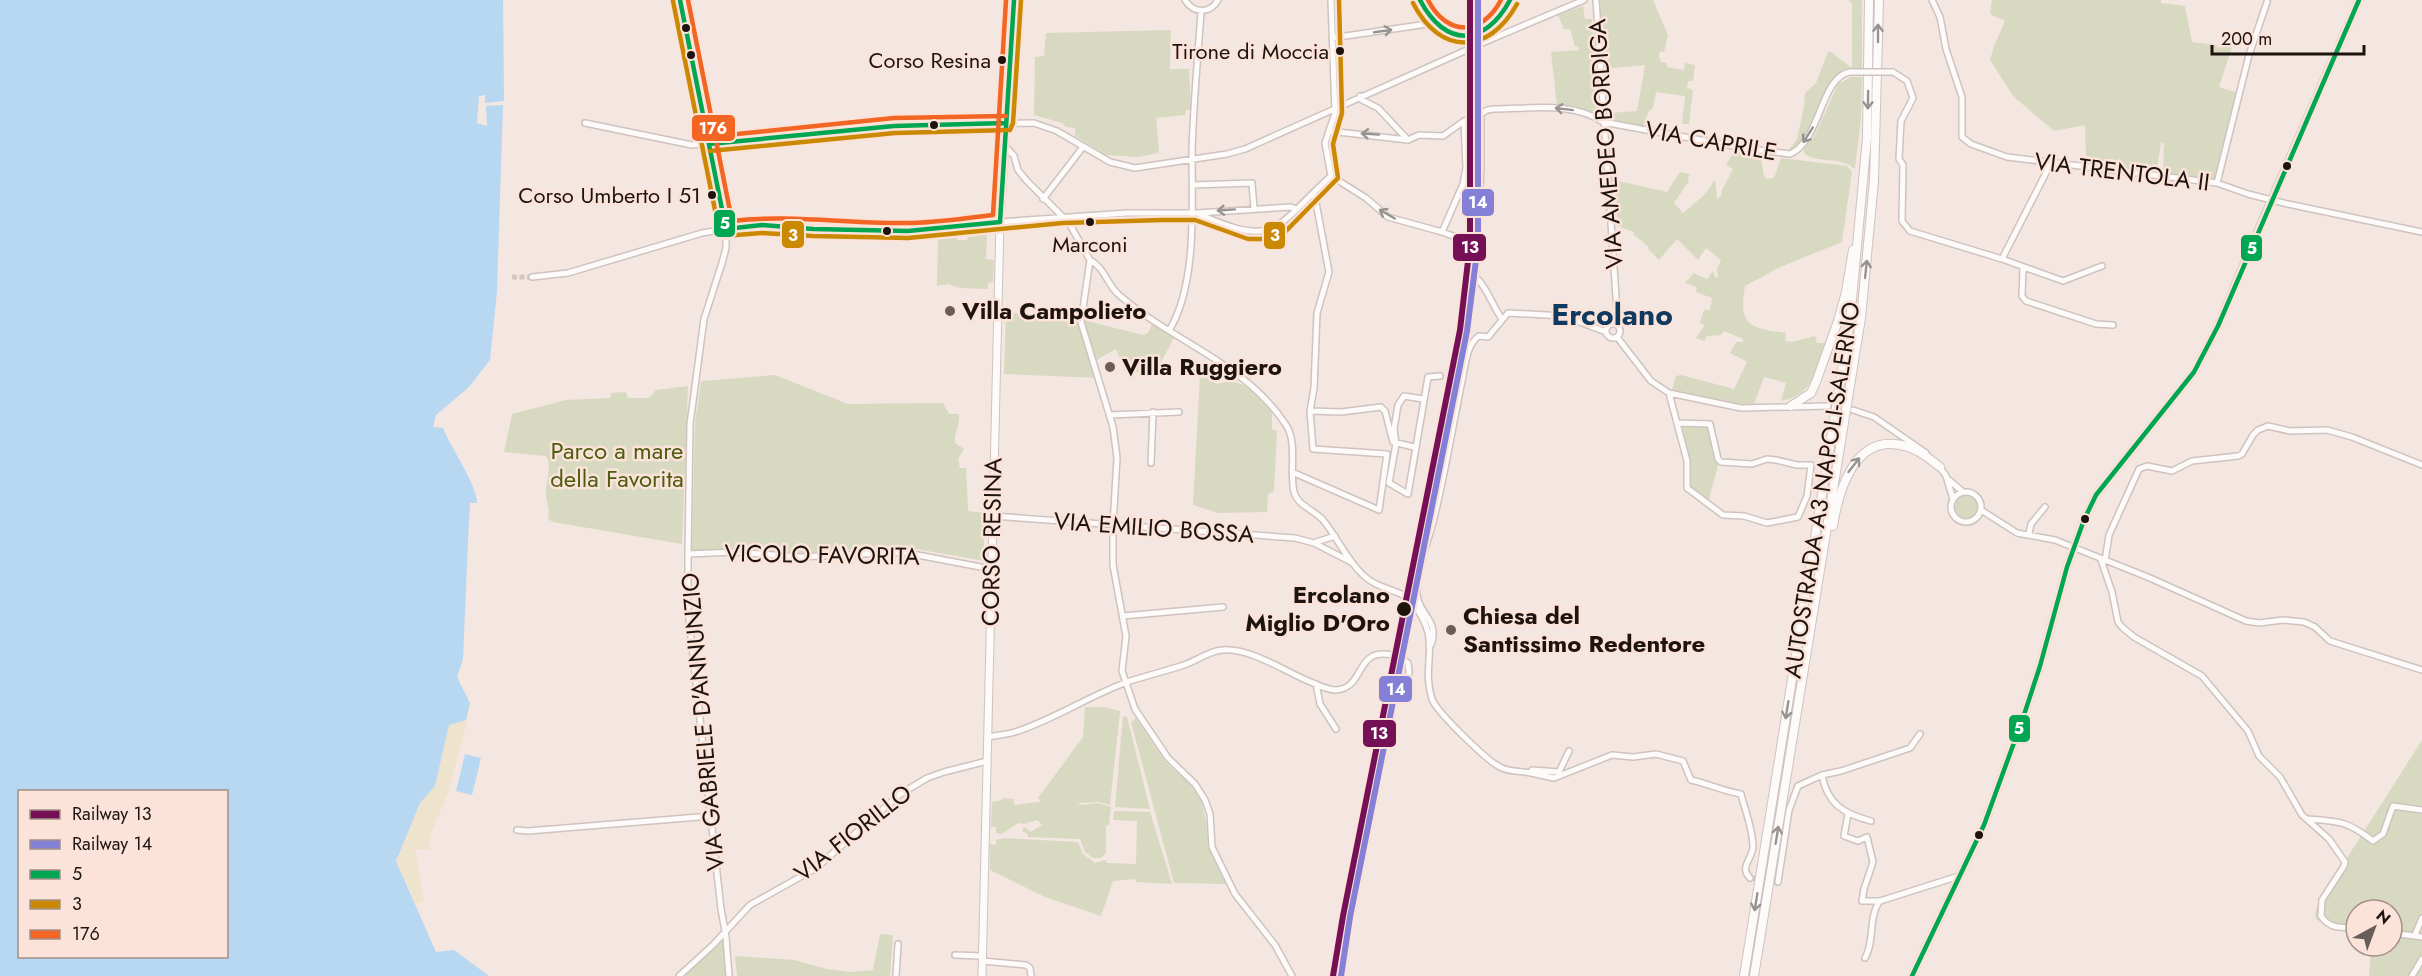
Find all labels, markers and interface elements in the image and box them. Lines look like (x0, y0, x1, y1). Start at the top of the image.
street label: VIA AMEDEO BORDIGA (1579, 18, 1632, 270)
scale bar (2212, 18, 2364, 56)
unlabelled marker (680, 22, 692, 34)
one-way arrow (1872, 23, 1884, 43)
one-way arrow (1373, 25, 1393, 36)
text: 200 m (2221, 26, 2272, 52)
place label: Tirone di Moccia (1172, 35, 1329, 67)
place label: Corso Resina (869, 44, 991, 76)
marker: Tirone di Moccia (1334, 45, 1346, 57)
unlabelled marker (685, 49, 697, 61)
marker: Corso Resina (996, 54, 1008, 66)
one-way arrow (1862, 90, 1873, 110)
one-way arrow (1555, 104, 1575, 115)
street label: VIA CAPRILE (1642, 112, 1780, 169)
line badge: 176 (691, 114, 736, 142)
text: 176 (699, 117, 727, 140)
unlabelled marker (928, 119, 940, 131)
one-way arrow (1802, 127, 1814, 143)
one-way arrow (1360, 129, 1380, 140)
street label: VIA TRENTOLA II (2032, 143, 2212, 200)
unlabelled marker (2281, 160, 2293, 172)
place label: Corso Umberto I 51 (518, 179, 701, 211)
line badge: 14 (1461, 188, 1495, 217)
marker: Corso Umberto I 51 (706, 189, 718, 201)
text: 14 (1468, 191, 1488, 214)
one-way arrow (1217, 205, 1237, 216)
one-way arrow (1379, 208, 1396, 220)
line badge: 5 (713, 209, 736, 238)
text: 5 (720, 212, 730, 235)
marker: Marconi (1084, 216, 1096, 228)
line badge: 3 (781, 220, 805, 249)
line badge: 3 (1263, 221, 1286, 250)
text: 3 (788, 224, 798, 247)
text: 3 (1270, 224, 1280, 247)
unlabelled marker (881, 225, 893, 237)
place label: Marconi (1052, 228, 1128, 260)
line badge: 13 (1452, 233, 1487, 262)
line badge: 5 (2240, 234, 2263, 262)
text: 13 (1461, 236, 1479, 259)
text: 5 (2247, 237, 2257, 260)
one-way arrow (1861, 260, 1872, 280)
place label: Villa Campolieto (961, 293, 1146, 328)
district label: Ercolano (1551, 293, 1673, 336)
street label: AUTOSTRADA A3 NAPOLI-SALERNO (1774, 299, 1869, 681)
marker: Villa Campolieto (943, 304, 957, 318)
place label: Villa Ruggiero (1121, 349, 1282, 384)
marker: Villa Ruggiero (1103, 360, 1117, 374)
park label: Parco a mare della Favorita (550, 433, 684, 496)
street label: CORSO RESINA (973, 457, 1010, 626)
one-way arrow (1848, 457, 1861, 473)
street label: VIA EMILIO BOSSA (1053, 503, 1255, 552)
unlabelled marker (2079, 513, 2091, 525)
street label: VICOLO FAVORITA (724, 535, 920, 574)
street label: VIA GABRIELE D'ANNUNZIO (672, 571, 733, 873)
place label: Ercolano Miglio D'Oro (1245, 577, 1390, 640)
place label: Chiesa del Santissimo Redentore (1463, 598, 1705, 661)
marker: Ercolano Miglio D'Oro (1395, 600, 1413, 618)
marker: Chiesa del Santissimo Redentore (1444, 623, 1458, 637)
line badge: 14 (1378, 675, 1413, 703)
text: 14 (1386, 678, 1406, 701)
one-way arrow (1781, 699, 1792, 719)
line badge: 5 (2008, 714, 2031, 743)
text: 5 (2014, 717, 2024, 740)
line badge: 13 (1362, 719, 1397, 748)
text: 13 (1370, 722, 1388, 745)
street label: VIA FIORILLO (786, 775, 919, 890)
legend (18, 790, 228, 958)
text: Railway 13 (72, 801, 152, 827)
one-way arrow (1771, 826, 1782, 846)
unlabelled marker (1973, 829, 1985, 841)
text: Railway 14 (72, 831, 152, 857)
text: 5 (72, 861, 82, 887)
text: 3 (72, 891, 82, 917)
one-way arrow (1750, 892, 1761, 912)
north arrow (2344, 898, 2404, 958)
text: N (2371, 904, 2396, 930)
text: 176 (72, 921, 100, 947)

